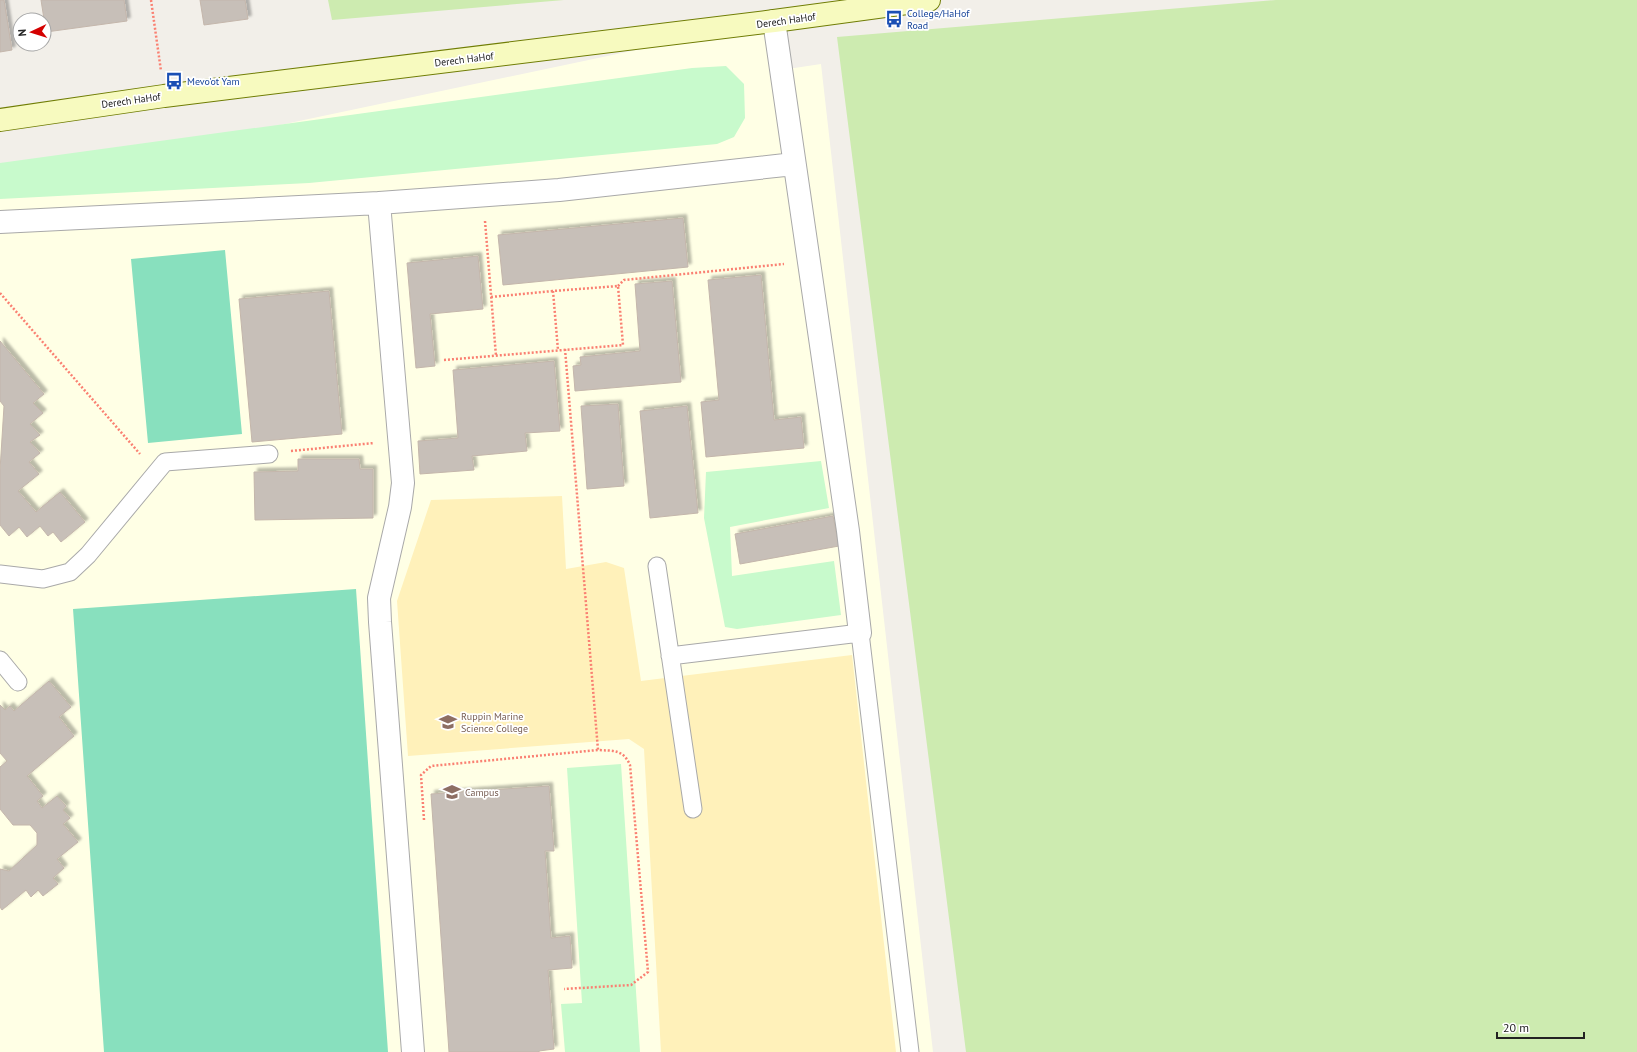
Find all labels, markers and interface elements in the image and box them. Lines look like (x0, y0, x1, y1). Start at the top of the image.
place label: College/HaHof Road (907, 7, 970, 32)
bus stop icon: College/HaHof Road (884, 9, 904, 29)
street label: Derech HaHof (756, 10, 817, 31)
north arrow (12, 12, 52, 52)
text: N (15, 29, 29, 37)
street label: Derech HaHof (434, 49, 495, 70)
bus stop icon: Mevo'ot Yam (164, 71, 184, 91)
place label: Mevo'ot Yam (187, 75, 240, 88)
street label: Derech HaHof (101, 90, 162, 111)
place label: Ruppin Marine Science College (461, 710, 528, 735)
school or university icon: Ruppin Marine Science College (438, 712, 458, 732)
school or university icon: Campus (442, 782, 462, 802)
place label: Campus (465, 786, 499, 799)
scale bar (1497, 1014, 1584, 1040)
text: 20 m (1503, 1020, 1529, 1035)

